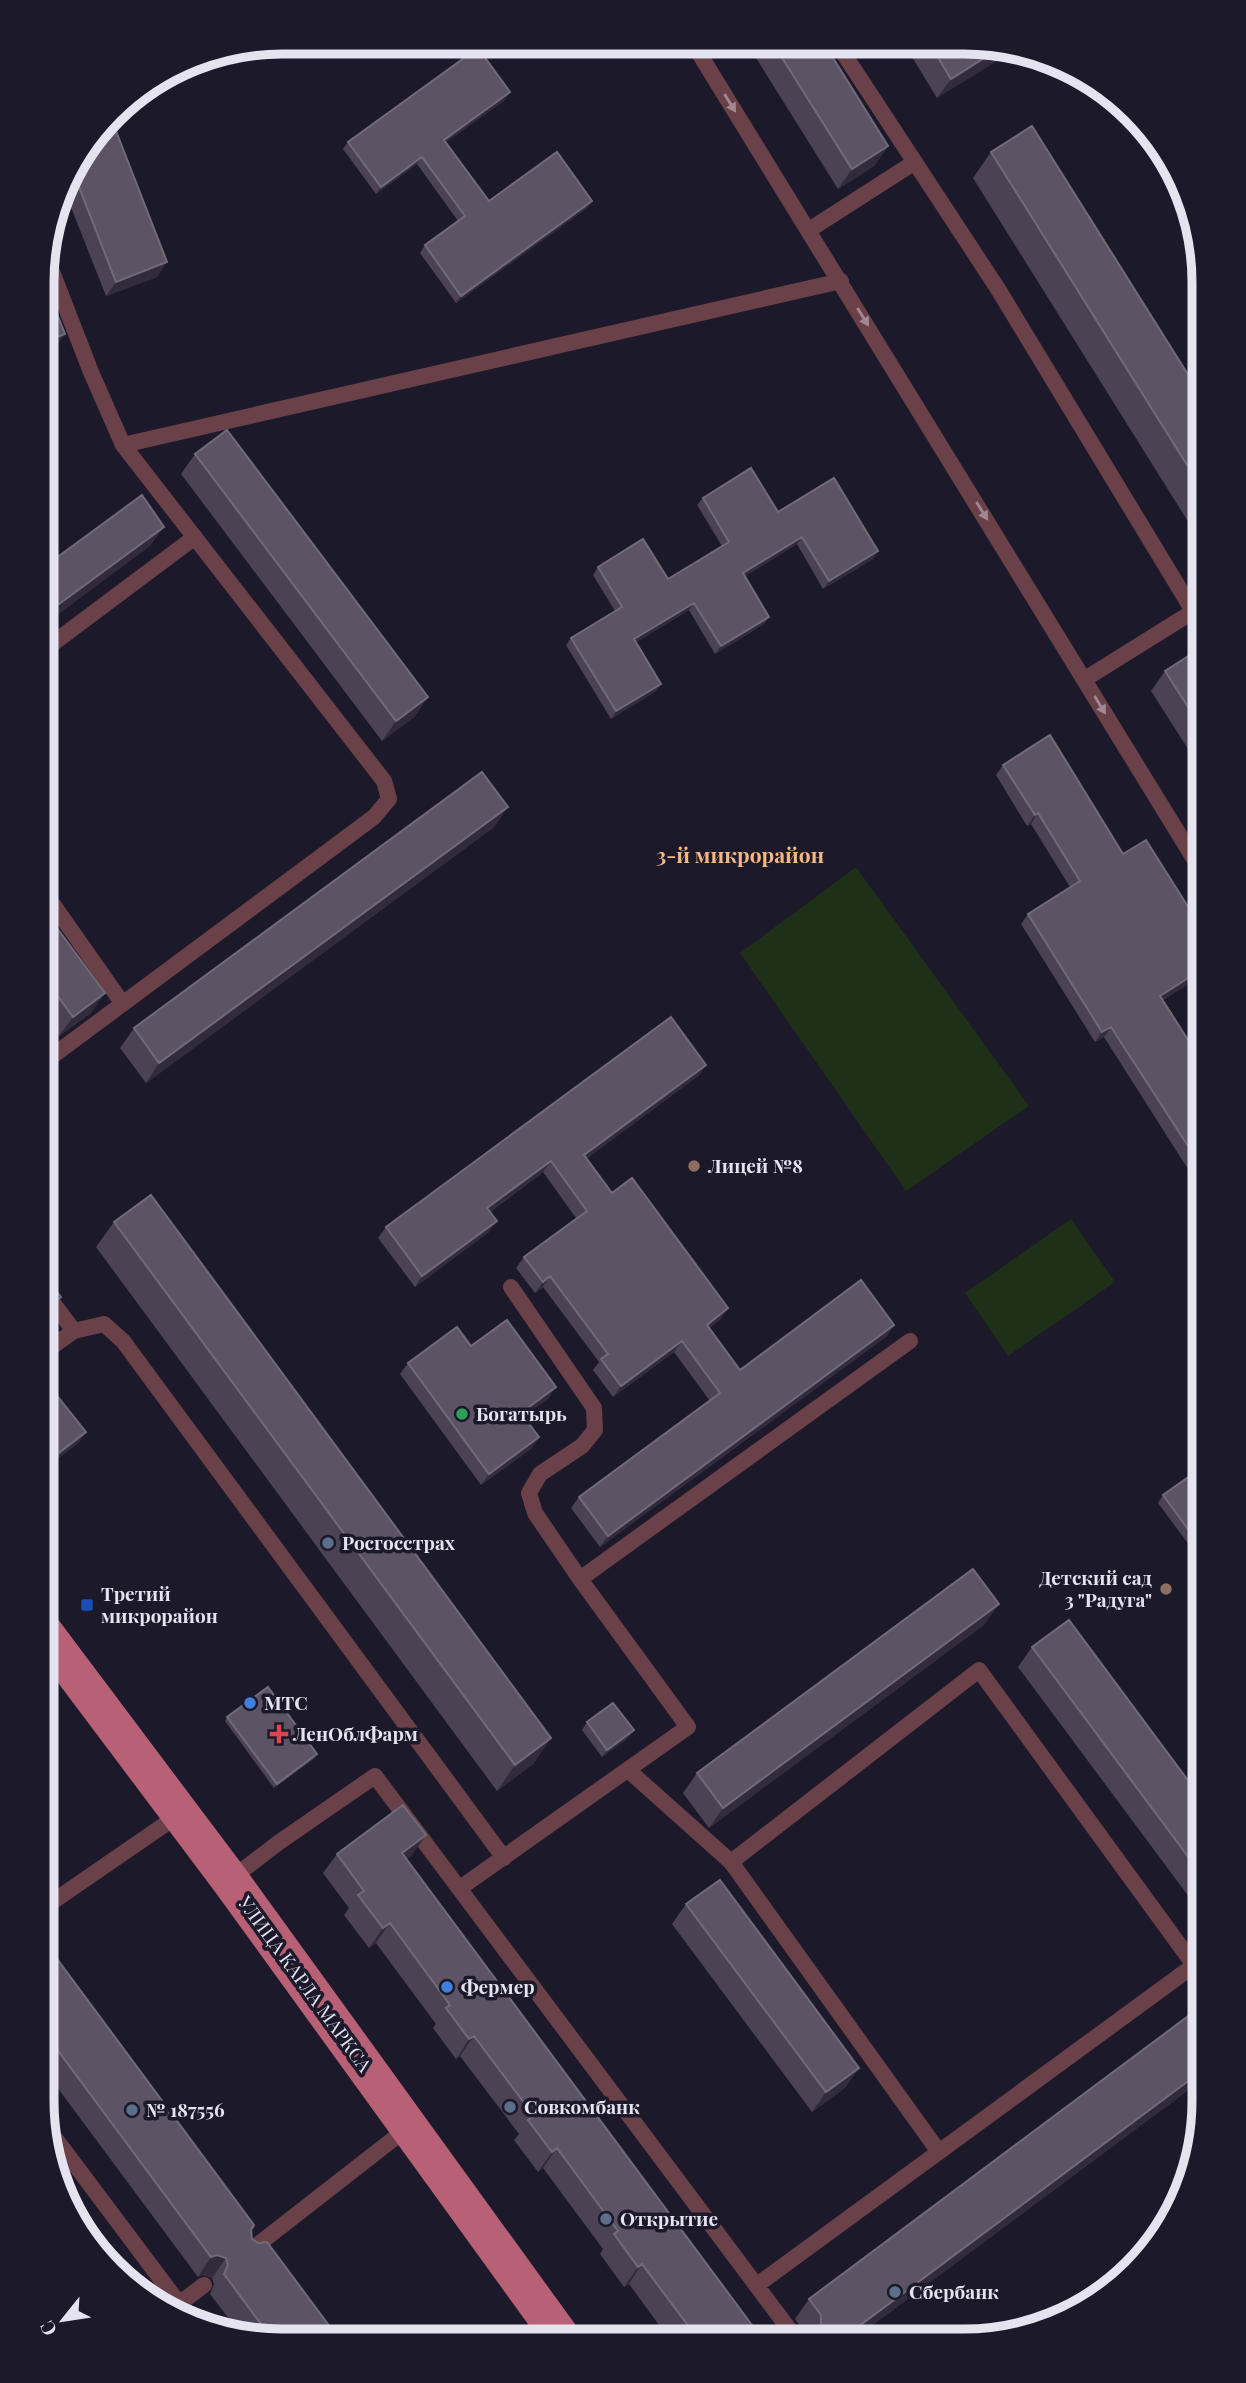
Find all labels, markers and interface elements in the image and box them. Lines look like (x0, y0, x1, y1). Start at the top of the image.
one-way arrow (724, 93, 737, 112)
one-way arrow (856, 307, 869, 327)
one-way arrow (975, 501, 988, 520)
one-way arrow (1094, 695, 1107, 714)
district label: 3-й микрорайон (656, 840, 824, 868)
place label: Лицей №8 (707, 1152, 803, 1178)
marker: Лицей №8 (686, 1158, 702, 1174)
place label: Богатырь (476, 1400, 567, 1426)
marker: Богатырь (454, 1406, 470, 1422)
place label: Росгосстрах (342, 1529, 456, 1555)
marker: Росгосстрах (320, 1535, 336, 1551)
place label: Детский сад 3 "Радуга" (1039, 1564, 1153, 1612)
place label: Третий микрорайон (101, 1580, 218, 1628)
marker: Детский сад 3 "Радуга" (1158, 1581, 1174, 1597)
marker: Третий микрорайон (79, 1597, 95, 1613)
place label: МТС (264, 1689, 308, 1715)
marker: МТС (242, 1695, 258, 1711)
place label: ЛенОблФарм (292, 1720, 418, 1746)
marker: ЛенОблФарм (271, 1726, 287, 1742)
street label: УЛИЦА КАРЛА МАРКСА (233, 1889, 379, 2077)
place label: Фермер (461, 1973, 535, 1999)
marker: Фермер (439, 1979, 455, 1995)
place label: Совкомбанк (524, 2093, 640, 2119)
place label: № 187556 (146, 2096, 225, 2122)
marker: Совкомбанк (502, 2099, 518, 2115)
marker: № 187556 (124, 2102, 140, 2118)
place label: Открытие (620, 2205, 718, 2231)
marker: Открытие (598, 2211, 614, 2227)
place label: Сбербанк (909, 2278, 999, 2304)
marker: Сбербанк (887, 2284, 903, 2300)
north arrow (28, 2285, 98, 2355)
text: С (33, 2317, 62, 2341)

